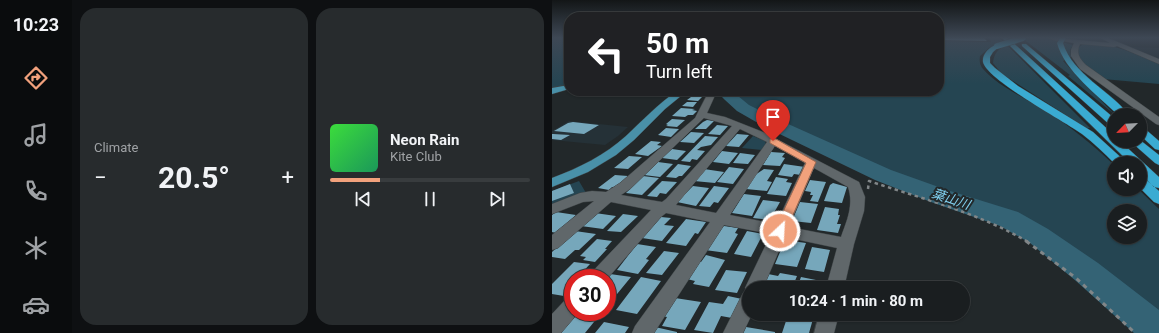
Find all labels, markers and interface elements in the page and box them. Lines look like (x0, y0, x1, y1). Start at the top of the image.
text: 10:23 (13, 14, 59, 35)
text: 50 m (646, 27, 709, 60)
icon: left (580, 28, 632, 80)
text: Turn left (646, 61, 712, 82)
icon: directions (22, 64, 50, 92)
pin (756, 100, 790, 141)
icon: arrive (762, 106, 784, 128)
north arrow (1107, 108, 1147, 148)
map controls (1107, 108, 1147, 244)
icon: music (22, 121, 50, 149)
text: Neon Rain (390, 131, 459, 149)
text: Climate (94, 140, 138, 155)
text: Kite Club (390, 149, 442, 164)
button: sound (1107, 156, 1147, 196)
text: 20.5° (158, 160, 230, 195)
text: − (94, 165, 107, 190)
text: + (282, 165, 294, 190)
icon: phone (22, 177, 50, 205)
water label: 葉山川 (930, 186, 974, 213)
icon: previous (352, 188, 374, 210)
icon: pause (419, 188, 441, 210)
icon: next (486, 188, 508, 210)
button: layers (1107, 204, 1147, 244)
position arrow (759, 210, 801, 252)
icon: climate (22, 234, 50, 262)
speed limit sign: 30 (564, 269, 616, 321)
icon: car (22, 291, 50, 319)
text: 10:24 · 1 min · 80 m (789, 292, 923, 310)

